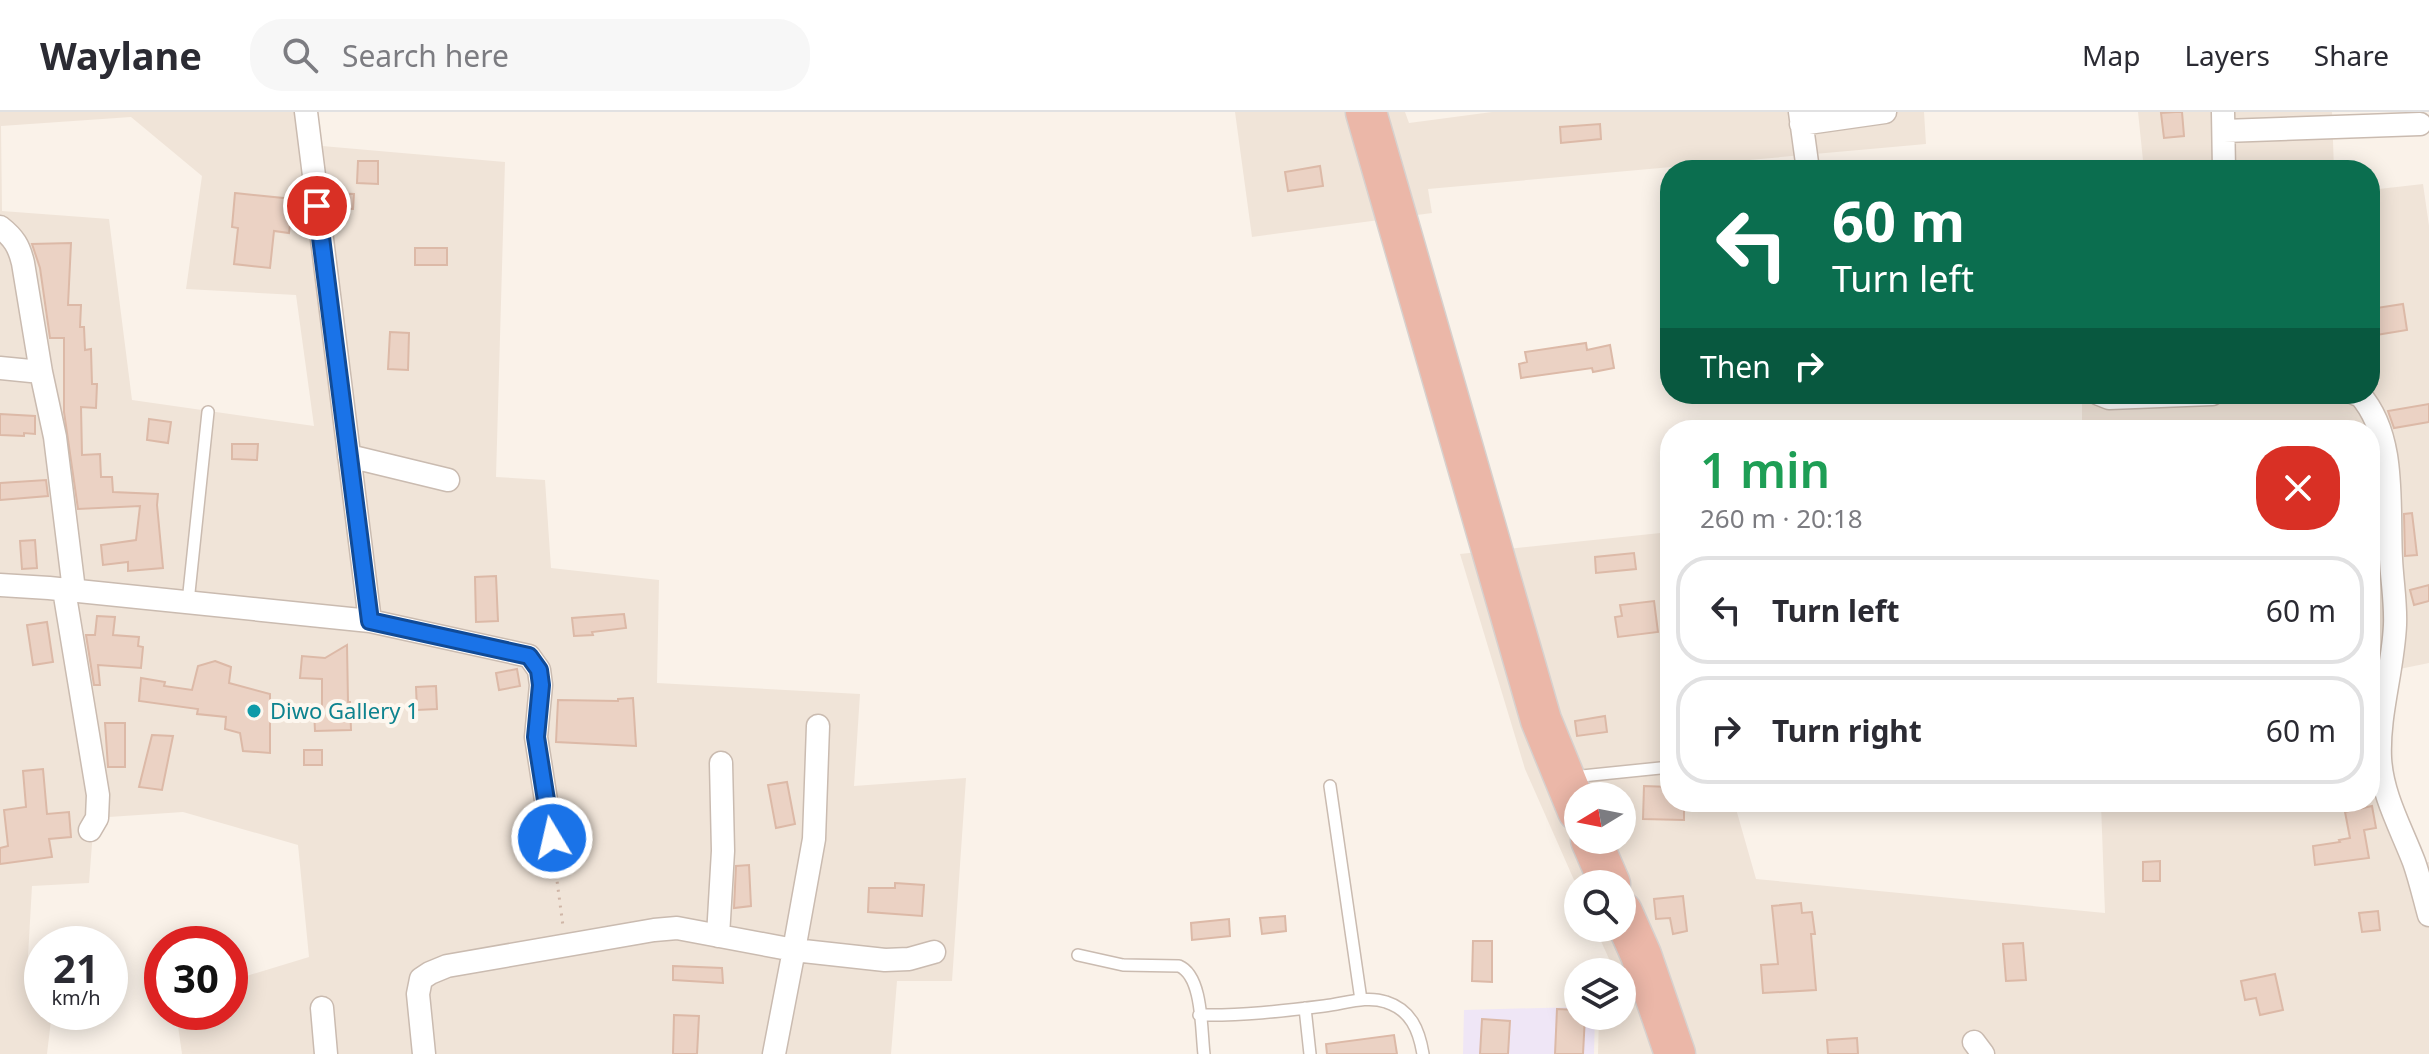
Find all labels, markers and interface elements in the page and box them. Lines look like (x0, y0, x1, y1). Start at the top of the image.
search box (250, 19, 810, 91)
text: Waylane (40, 29, 202, 81)
icon: search (278, 33, 322, 77)
text: Search here (342, 35, 509, 76)
text: Map (2082, 36, 2140, 74)
text: Layers (2184, 36, 2270, 74)
text: Share (2314, 36, 2389, 74)
pin (283, 172, 351, 240)
text: 60 m (1832, 182, 1965, 258)
icon: arrive (295, 184, 339, 228)
icon: left (1700, 192, 1804, 296)
text: Turn left (1832, 254, 1974, 303)
icon: right (1787, 344, 1831, 388)
text: Then (1700, 346, 1771, 387)
text: 1 min (1700, 437, 1830, 502)
button: close (2256, 446, 2340, 530)
text: 260 m · 20:18 (1700, 500, 1863, 536)
icon: left (1704, 588, 1748, 632)
text: Turn left (1772, 590, 1900, 631)
text: 60 m (2266, 590, 2336, 631)
place label: Diwo Gallery 1 (270, 695, 419, 725)
marker: Diwo Gallery 1 (245, 702, 263, 720)
icon: right (1704, 708, 1748, 752)
text: Turn right (1772, 710, 1922, 751)
text: 60 m (2266, 710, 2336, 751)
north arrow (1564, 782, 1636, 854)
map controls (1564, 782, 1636, 1030)
position arrow (510, 796, 594, 880)
button: search (1564, 870, 1636, 942)
speed limit sign: 30 (144, 926, 248, 1030)
text: 21 (53, 940, 99, 995)
button: layers (1564, 958, 1636, 1030)
text: km/h (51, 984, 101, 1011)

